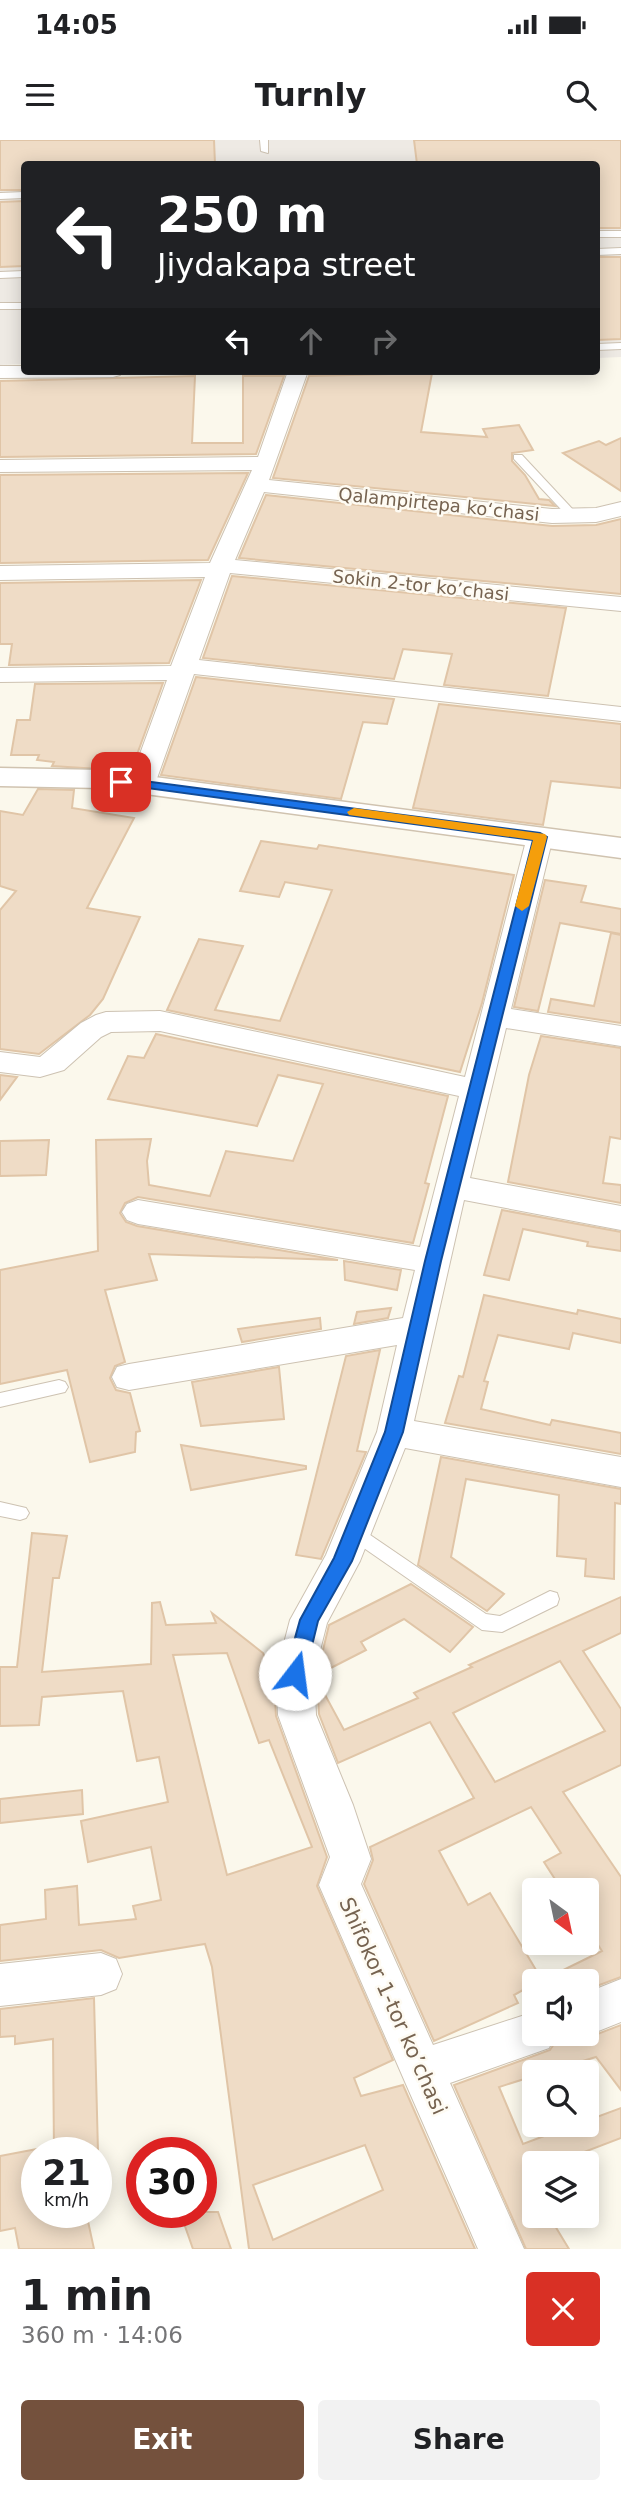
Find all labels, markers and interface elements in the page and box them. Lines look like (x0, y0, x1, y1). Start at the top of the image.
text: 14:05 (35, 10, 118, 40)
icon: menu (21, 76, 59, 114)
text: Turnly (255, 76, 366, 114)
icon: search (562, 76, 600, 114)
text: 250 m (157, 187, 327, 244)
icon: left (42, 189, 133, 280)
text: Jiydakapa street (157, 246, 415, 284)
icon: left (219, 322, 257, 360)
icon: ahead (292, 322, 330, 360)
icon: right (365, 322, 403, 360)
street label: Qalampirtepa koʻchasi (337, 483, 541, 525)
street label: Sokin 2-tor koʼchasi (332, 565, 510, 605)
pin (91, 752, 151, 812)
icon: arrive (102, 763, 140, 801)
position arrow (258, 1637, 332, 1711)
north arrow (522, 1878, 598, 1955)
map controls (522, 1878, 599, 2228)
street label: Shifokor 1-tor koʼchasi (334, 1894, 452, 2118)
button: sound (522, 1969, 599, 2046)
button: search (522, 2060, 599, 2137)
speed limit sign: 30 (126, 2137, 217, 2228)
button: layers (522, 2151, 599, 2228)
text: 21 (42, 2153, 91, 2193)
text: km/h (44, 2189, 89, 2210)
text: 1 min (21, 2271, 153, 2320)
button: close (526, 2272, 600, 2346)
text: 360 m · 14:06 (21, 2322, 183, 2348)
button: Exit (21, 2400, 304, 2480)
button: Share (318, 2400, 600, 2480)

